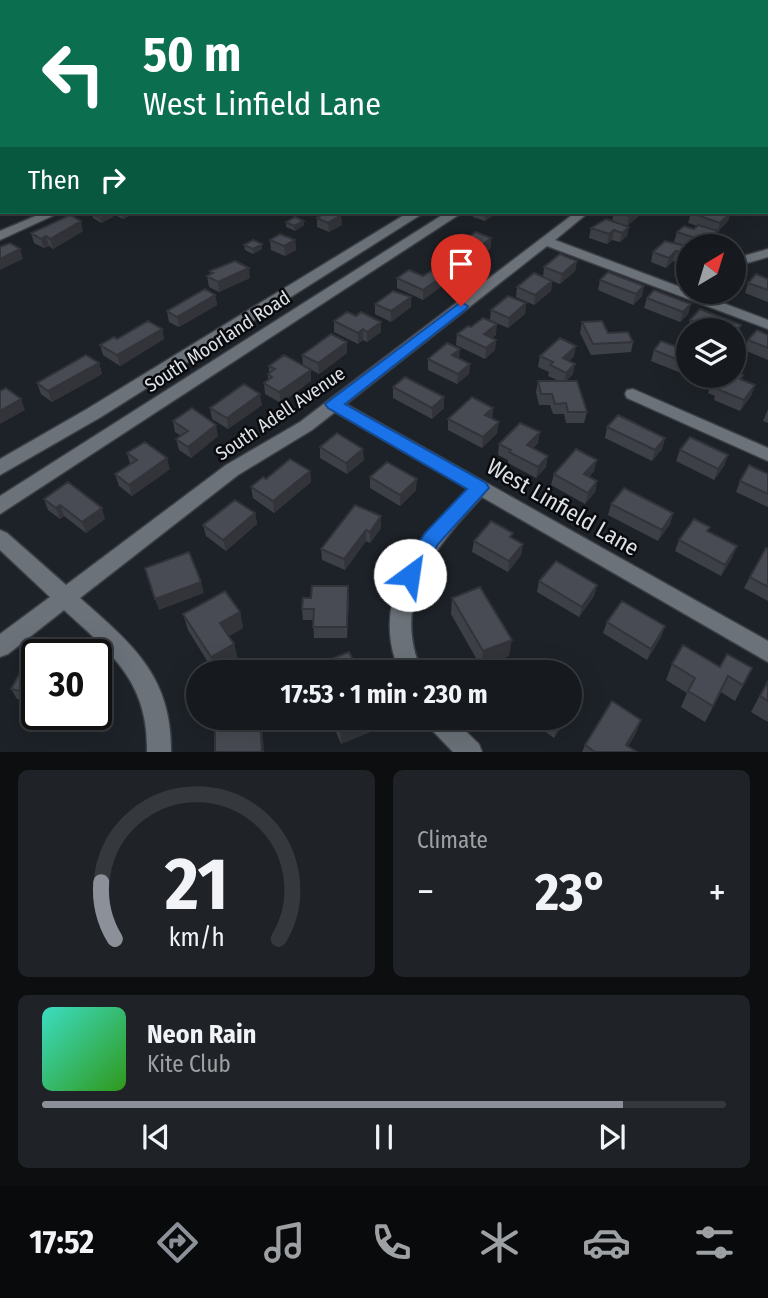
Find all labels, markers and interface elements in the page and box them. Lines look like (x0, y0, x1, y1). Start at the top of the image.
text: 50 m (143, 25, 241, 84)
icon: left (28, 28, 119, 119)
text: West Linfield Lane (143, 85, 381, 123)
icon: right (94, 161, 132, 199)
text: Then (28, 165, 80, 196)
pin (431, 234, 491, 306)
north arrow (676, 234, 746, 304)
map controls (676, 234, 746, 388)
icon: arrive (442, 245, 480, 283)
street label: South Moorland Road (140, 286, 294, 397)
button: layers (676, 318, 746, 388)
street label: South Adell Avenue (211, 362, 349, 465)
street label: West Linfield Lane (482, 452, 644, 562)
position arrow (373, 538, 447, 612)
speed limit sign: 30 (21, 639, 112, 730)
text: 17:53 · 1 min · 230 m (281, 679, 488, 710)
text: Climate (417, 826, 488, 854)
text: 21 (164, 842, 228, 929)
text: 23° (535, 861, 608, 924)
text: − (417, 869, 434, 915)
text: + (709, 869, 726, 915)
text: km/h (169, 923, 224, 953)
text: Neon Rain (147, 1019, 256, 1050)
text: Kite Club (147, 1050, 231, 1078)
icon: previous (137, 1118, 175, 1156)
icon: pause (365, 1118, 403, 1156)
icon: next (593, 1118, 631, 1156)
icon: directions (153, 1218, 202, 1267)
icon: music (260, 1218, 309, 1267)
icon: phone (367, 1218, 416, 1267)
icon: climate (475, 1218, 524, 1267)
icon: car (582, 1218, 631, 1267)
icon: filters (690, 1218, 739, 1267)
text: 17:52 (29, 1223, 94, 1261)

